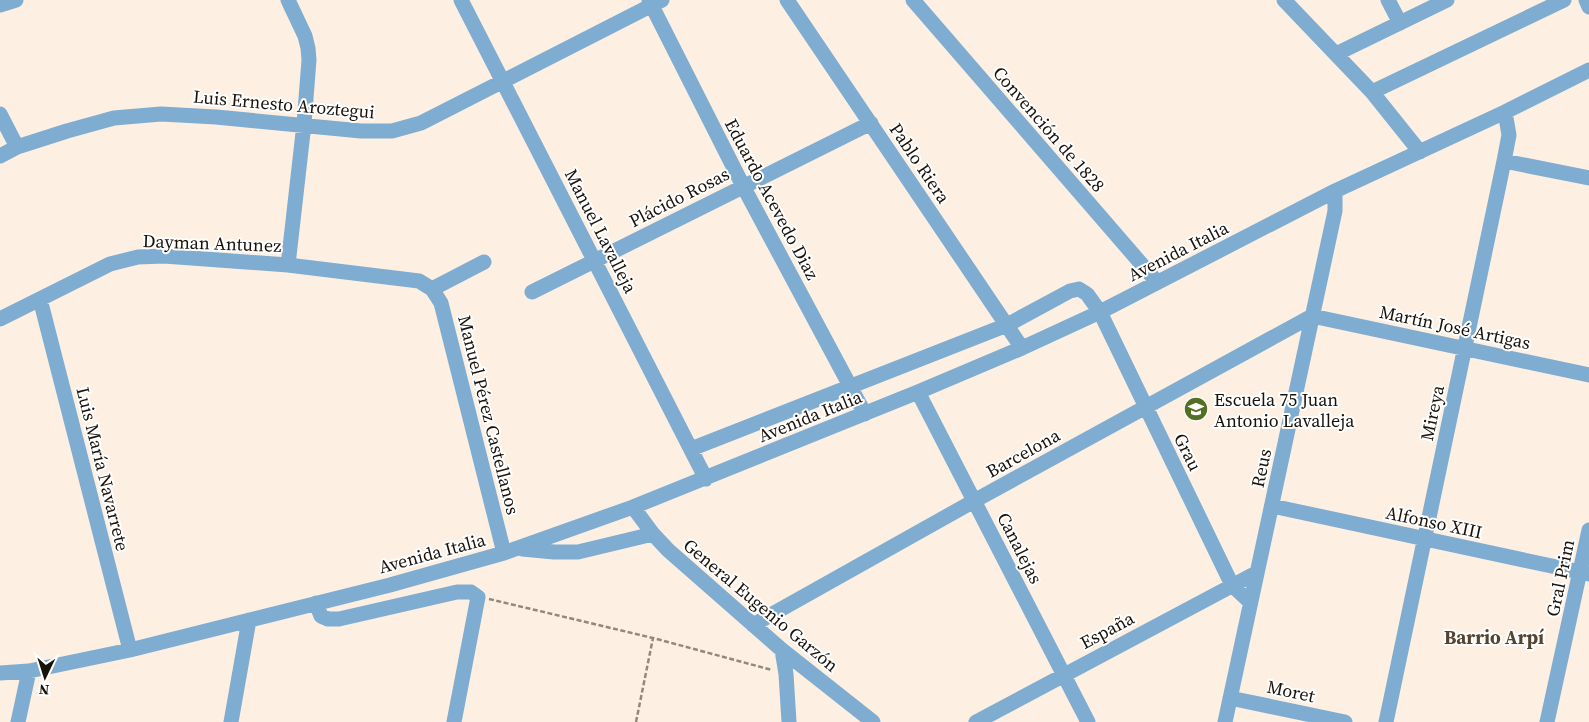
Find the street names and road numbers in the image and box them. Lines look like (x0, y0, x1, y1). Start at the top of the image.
street label: Convención de 1828 (987, 61, 1111, 197)
street label: Luis Ernesto Aroztegui (192, 84, 376, 124)
street label: Eduardo Acevedo Diaz (719, 114, 825, 284)
street label: Pablo Riera (884, 118, 957, 209)
street label: Plácido Rosas (625, 161, 734, 233)
street label: Manuel Lavalleja (559, 165, 643, 298)
street label: Avenida Italia (1123, 215, 1233, 287)
street label: Dayman Antunez (142, 228, 282, 258)
street label: Martín José Artigas (1377, 299, 1533, 355)
street label: Manuel Pérez Castellanos (452, 313, 526, 517)
street label: Mireya (1414, 382, 1450, 443)
street label: Luis María Navarrete (71, 384, 135, 554)
street label: Avenida Italia (754, 384, 866, 448)
street label: Barcelona (982, 422, 1065, 484)
street label: Grau (1168, 429, 1208, 475)
street label: Reus (1245, 446, 1277, 490)
street label: Alfonso XIII (1384, 500, 1484, 544)
street label: Canalejas (991, 508, 1049, 588)
street label: Avenida Italia (376, 526, 489, 579)
street label: General Eugenio Garzón (678, 533, 844, 677)
street label: Gral Prim (1540, 537, 1580, 619)
street label: España (1075, 605, 1139, 655)
street label: Moret (1265, 674, 1317, 708)

